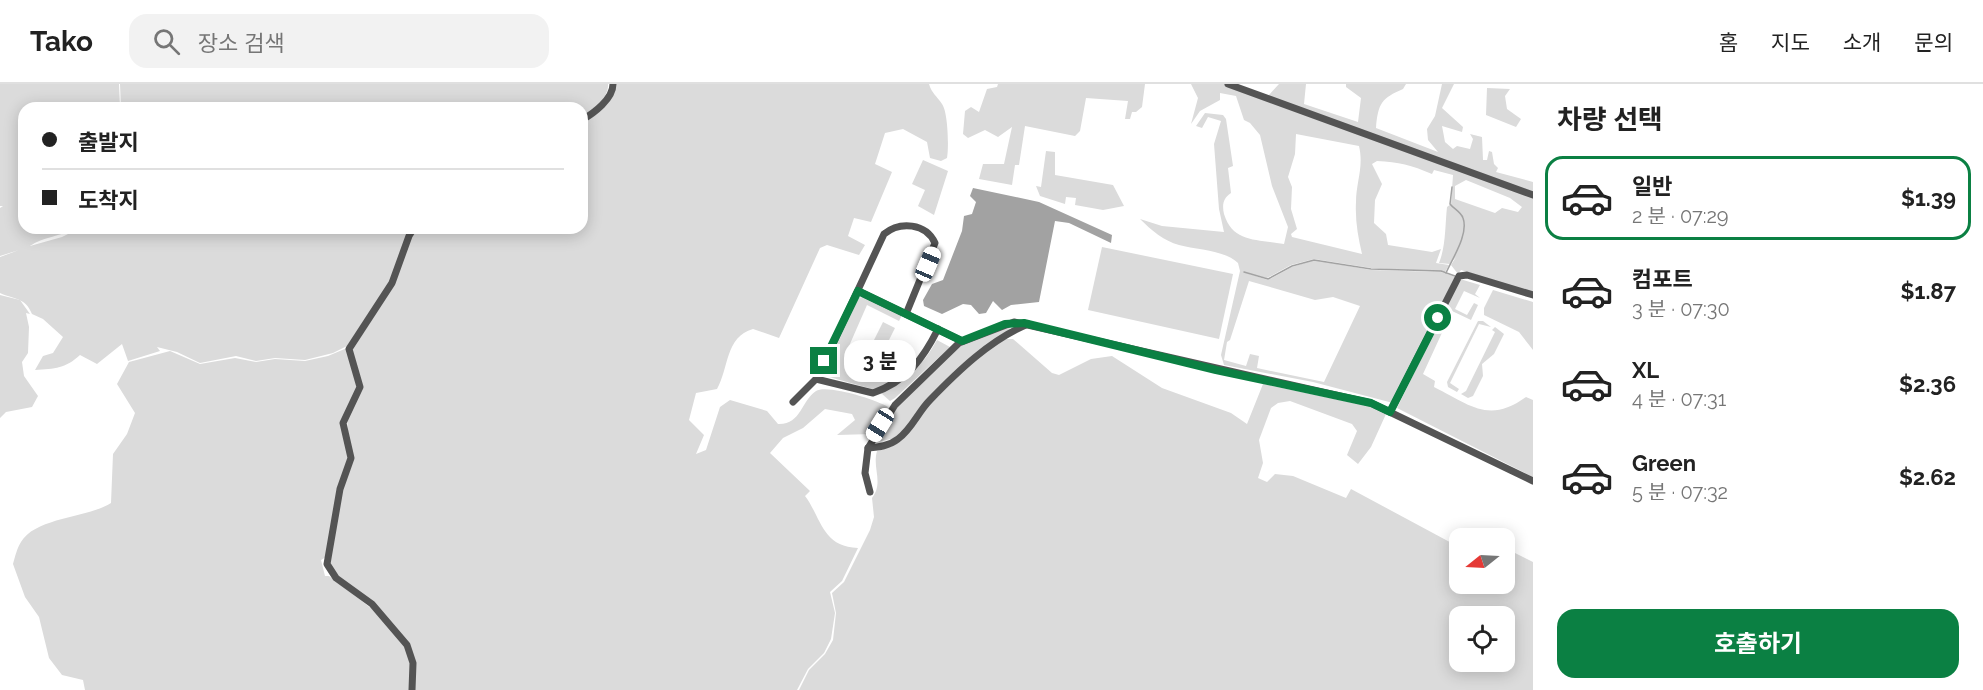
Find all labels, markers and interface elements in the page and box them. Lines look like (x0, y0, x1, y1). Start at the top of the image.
search box (129, 14, 549, 68)
text: Tako (30, 25, 93, 58)
icon: search (150, 25, 183, 58)
text: 장소 검색 (198, 30, 284, 56)
text: 홈 (1719, 30, 1738, 55)
text: 지도 (1771, 30, 1810, 55)
text: 소개 (1843, 30, 1881, 55)
text: 문의 (1914, 30, 1953, 55)
text: 차량 선택 (1557, 104, 1663, 135)
text: 출발지 (78, 129, 139, 155)
icon: car (1560, 171, 1614, 225)
text: 일반 (1632, 173, 1672, 199)
text: $1.39 (1901, 185, 1956, 211)
text: 도착지 (78, 187, 139, 213)
text: 2 분 · 07:29 (1632, 204, 1729, 228)
car (913, 244, 943, 284)
icon: car (1560, 264, 1614, 318)
text: 컴포트 (1632, 266, 1693, 292)
text: $1.87 (1901, 278, 1956, 304)
text: 3 분 · 07:30 (1632, 297, 1730, 321)
route start (1424, 304, 1451, 331)
callout: 3 분 (845, 340, 917, 382)
route end (810, 347, 837, 374)
text: 3 분 (863, 349, 897, 373)
icon: car (1560, 357, 1614, 411)
text: XL (1632, 357, 1659, 383)
text: $2.36 (1899, 371, 1956, 397)
text: 4 분 · 07:31 (1632, 387, 1726, 411)
car (863, 405, 897, 445)
icon: car (1560, 450, 1614, 504)
text: Green (1632, 450, 1696, 476)
text: $2.62 (1899, 464, 1956, 490)
text: 5 분 · 07:32 (1632, 480, 1728, 504)
north arrow (1449, 528, 1515, 594)
map controls (1449, 528, 1515, 672)
button: locate (1449, 606, 1515, 672)
button: 호출하기 (1557, 609, 1959, 678)

